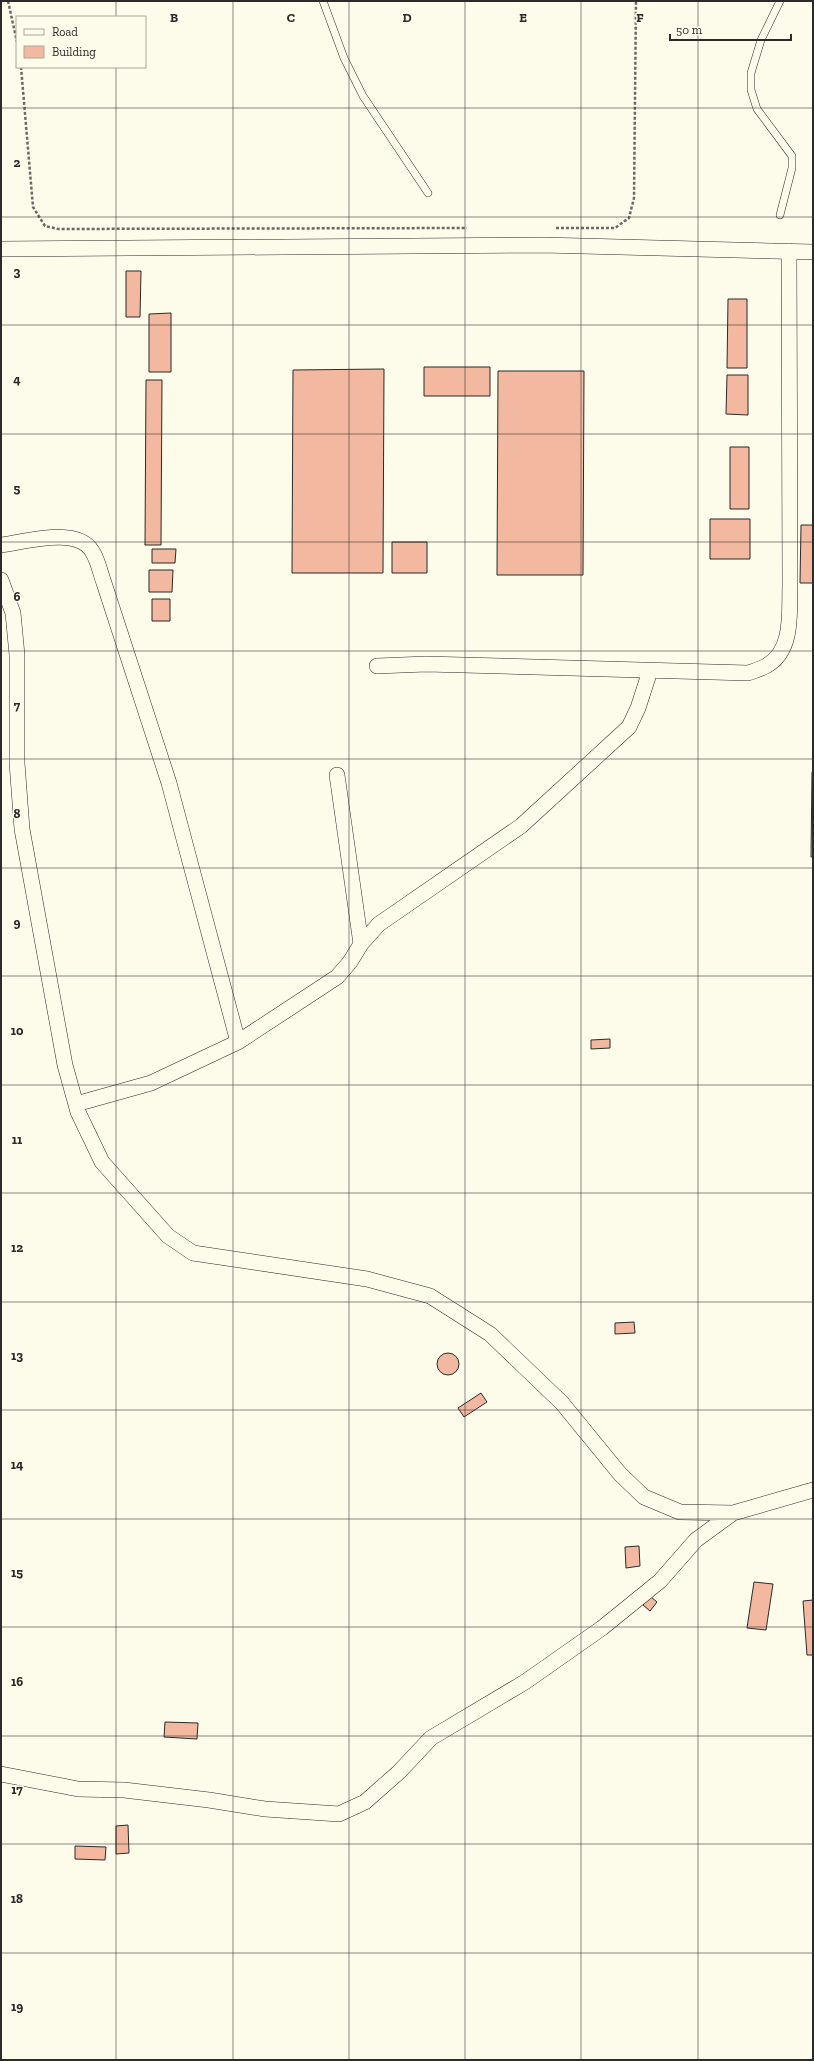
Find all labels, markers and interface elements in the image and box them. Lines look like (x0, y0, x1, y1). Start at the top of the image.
text: B (170, 10, 178, 25)
text: C (287, 10, 295, 25)
text: D (402, 10, 412, 25)
text: E (519, 10, 527, 25)
text: F (636, 10, 644, 25)
legend (16, 16, 146, 68)
scale bar (670, 16, 791, 42)
text: 50 m (676, 23, 703, 37)
text: Road (52, 25, 78, 39)
text: Building (52, 45, 96, 59)
text: 2 (14, 155, 21, 170)
text: 3 (14, 264, 21, 279)
text: 4 (13, 372, 21, 387)
text: 5 (14, 481, 21, 496)
text: 6 (14, 589, 21, 604)
text: 7 (14, 698, 21, 713)
text: 8 (13, 806, 21, 821)
text: 9 (14, 915, 21, 930)
text: 10 (11, 1023, 24, 1038)
text: 11 (12, 1132, 23, 1147)
text: 12 (11, 1240, 23, 1255)
text: 13 (11, 1348, 23, 1363)
text: 14 (11, 1457, 24, 1472)
text: 15 (11, 1565, 23, 1580)
text: 16 (11, 1674, 23, 1689)
text: 17 (11, 1782, 23, 1797)
text: 18 (11, 1891, 23, 1906)
text: 19 (11, 1999, 23, 2014)

